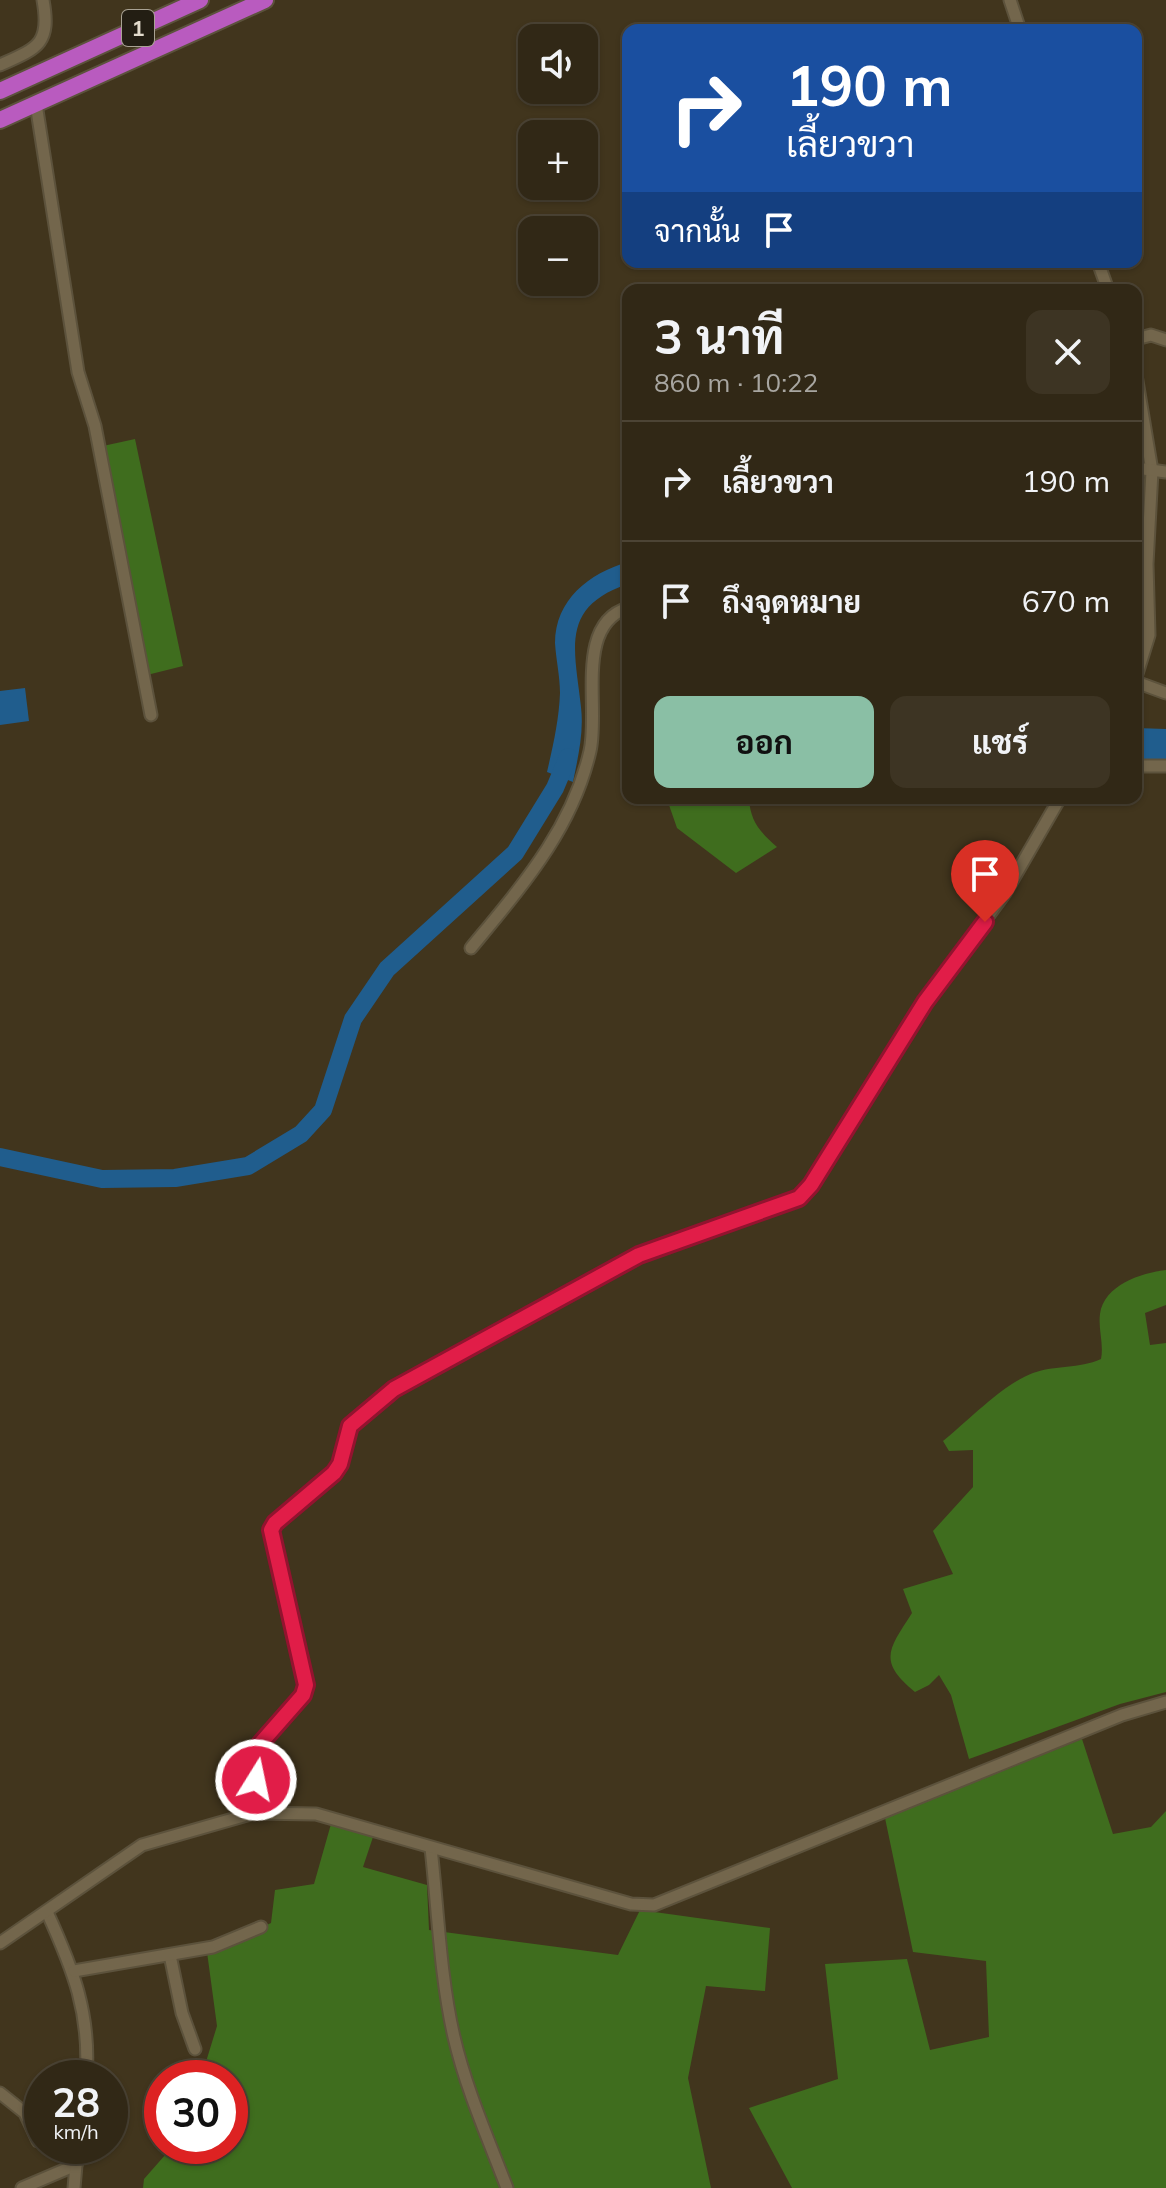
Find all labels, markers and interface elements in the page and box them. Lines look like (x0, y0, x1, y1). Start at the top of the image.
road number: 1 (122, 10, 154, 46)
map controls (518, 24, 598, 296)
button: sound (518, 24, 598, 104)
text: 190 m (786, 50, 953, 120)
icon: right (654, 56, 758, 160)
button: + (518, 120, 598, 200)
text: เลี้ยวขวา (786, 121, 914, 166)
icon: arrive (757, 208, 801, 252)
text: จากนั้น (654, 212, 741, 250)
button: − (518, 216, 598, 296)
text: 3 นาที (654, 306, 784, 366)
button: close (1026, 310, 1110, 394)
text: 860 m · 10:22 (654, 366, 818, 399)
icon: right (654, 459, 698, 503)
text: 190 m (1022, 462, 1110, 500)
text: เลี้ยวขวา (722, 463, 834, 501)
icon: arrive (654, 579, 698, 623)
text: 670 m (1022, 582, 1110, 620)
text: ถึงจุดหมาย (722, 583, 861, 621)
button: ออก (654, 696, 874, 788)
button: แชร์ (890, 696, 1110, 788)
pin (951, 840, 1019, 922)
icon: arrive (963, 852, 1007, 896)
position arrow (214, 1738, 298, 1822)
speed limit sign: 30 (144, 2060, 248, 2164)
text: 28 (52, 2077, 100, 2127)
text: km/h (53, 2119, 99, 2144)

